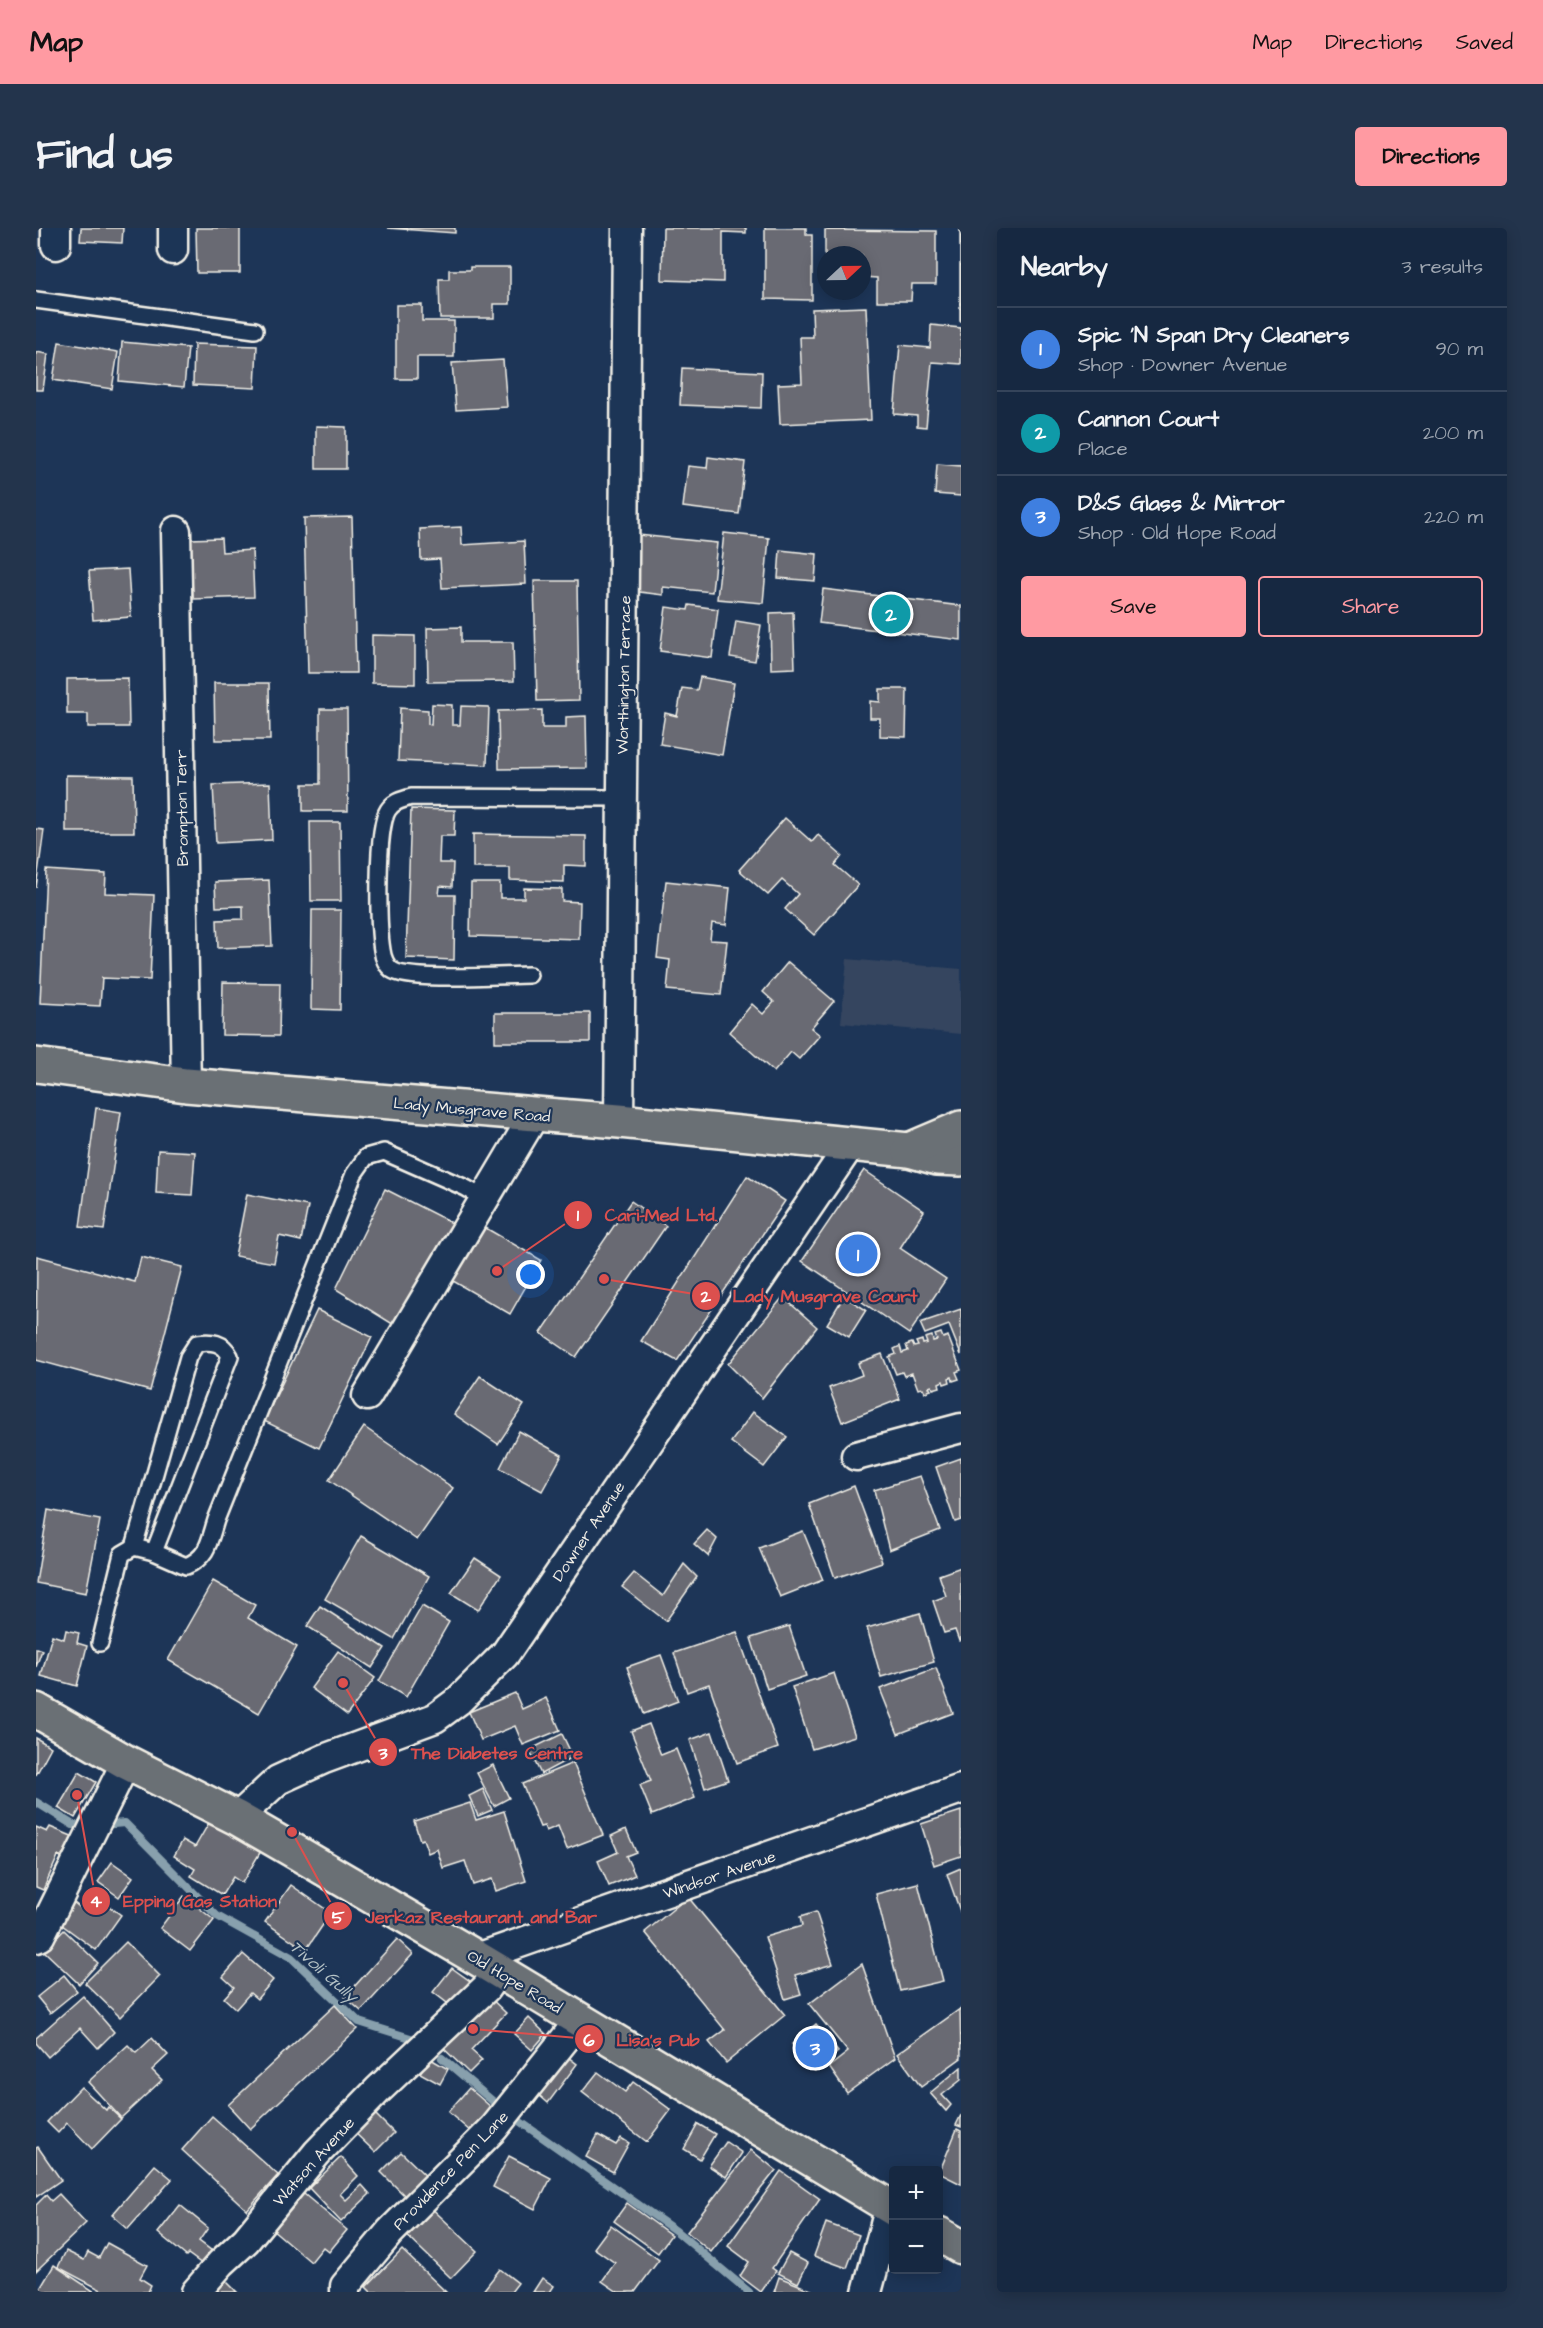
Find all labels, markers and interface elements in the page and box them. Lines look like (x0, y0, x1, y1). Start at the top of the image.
text: Map (30, 23, 83, 62)
text: Map (1252, 28, 1292, 57)
text: Directions (1325, 28, 1423, 57)
text: Saved (1456, 28, 1513, 57)
text: Find us (36, 127, 173, 185)
button: Directions (1355, 127, 1507, 186)
north arrow (817, 246, 871, 300)
text: Nearby (1021, 249, 1108, 285)
text: 3 results (1401, 253, 1483, 281)
text: Spic 'N Span Dry Cleaners (1078, 320, 1350, 351)
text: 1 (1039, 335, 1042, 363)
text: 90 m (1435, 335, 1483, 363)
text: Shop · Downer Avenue (1078, 351, 1287, 379)
text: Cannon Court (1078, 404, 1219, 435)
text: 2 (1035, 419, 1046, 447)
text: 200 m (1423, 419, 1483, 447)
text: Place (1078, 435, 1128, 463)
text: D&S Glass & Mirror (1078, 488, 1285, 519)
text: 3 (1035, 503, 1046, 531)
text: 220 m (1424, 503, 1483, 531)
text: Shop · Old Hope Road (1078, 519, 1276, 547)
button: Save (1021, 576, 1246, 637)
button: Share (1258, 576, 1483, 637)
pin: 2 (872, 592, 910, 636)
street label: Worthington Terrace (612, 595, 637, 755)
street label: Brompton Terr (170, 749, 194, 867)
street label: Lady Musgrave Road (393, 1092, 551, 1129)
callout: Cari-Med Ltd. (563, 1197, 730, 1233)
text: 1 (577, 1203, 580, 1228)
text: Cari-Med Ltd. (605, 1203, 718, 1228)
pin: 1 (838, 1232, 878, 1276)
your location (516, 1260, 545, 1289)
callout: Lady Musgrave Court (691, 1278, 930, 1314)
text: 2 (700, 1284, 712, 1309)
text: Lady Musgrave Court (733, 1284, 918, 1310)
street label: Downer Avenue (547, 1477, 631, 1586)
callout: The Diabetes Centre (368, 1734, 595, 1770)
text: 3 (377, 1741, 388, 1766)
text: The Diabetes Centre (410, 1741, 583, 1766)
street label: Windsor Avenue (660, 1845, 779, 1905)
callout: Epping Gas Station (81, 1883, 289, 1919)
text: 4 (90, 1889, 103, 1914)
text: Epping Gas Station (123, 1889, 277, 1915)
callout: Jerkaz Restaurant and Bar (323, 1898, 609, 1934)
text: 5 (332, 1905, 345, 1930)
text: Jerkaz Restaurant and Bar (364, 1905, 597, 1930)
water label: Tivoli Gully (283, 1935, 365, 2010)
street label: Old Hope Road (463, 1945, 566, 2019)
callout: Lisa's Pub (574, 2021, 711, 2057)
pin: 3 (796, 2026, 834, 2070)
text: 6 (583, 2028, 595, 2053)
text: Lisa's Pub (616, 2028, 701, 2053)
street label: Providence Pen Lane (388, 2106, 514, 2235)
street label: Watson Avenue (268, 2112, 360, 2211)
map controls (889, 2166, 943, 2274)
button: + (889, 2166, 943, 2220)
button: − (889, 2220, 943, 2274)

